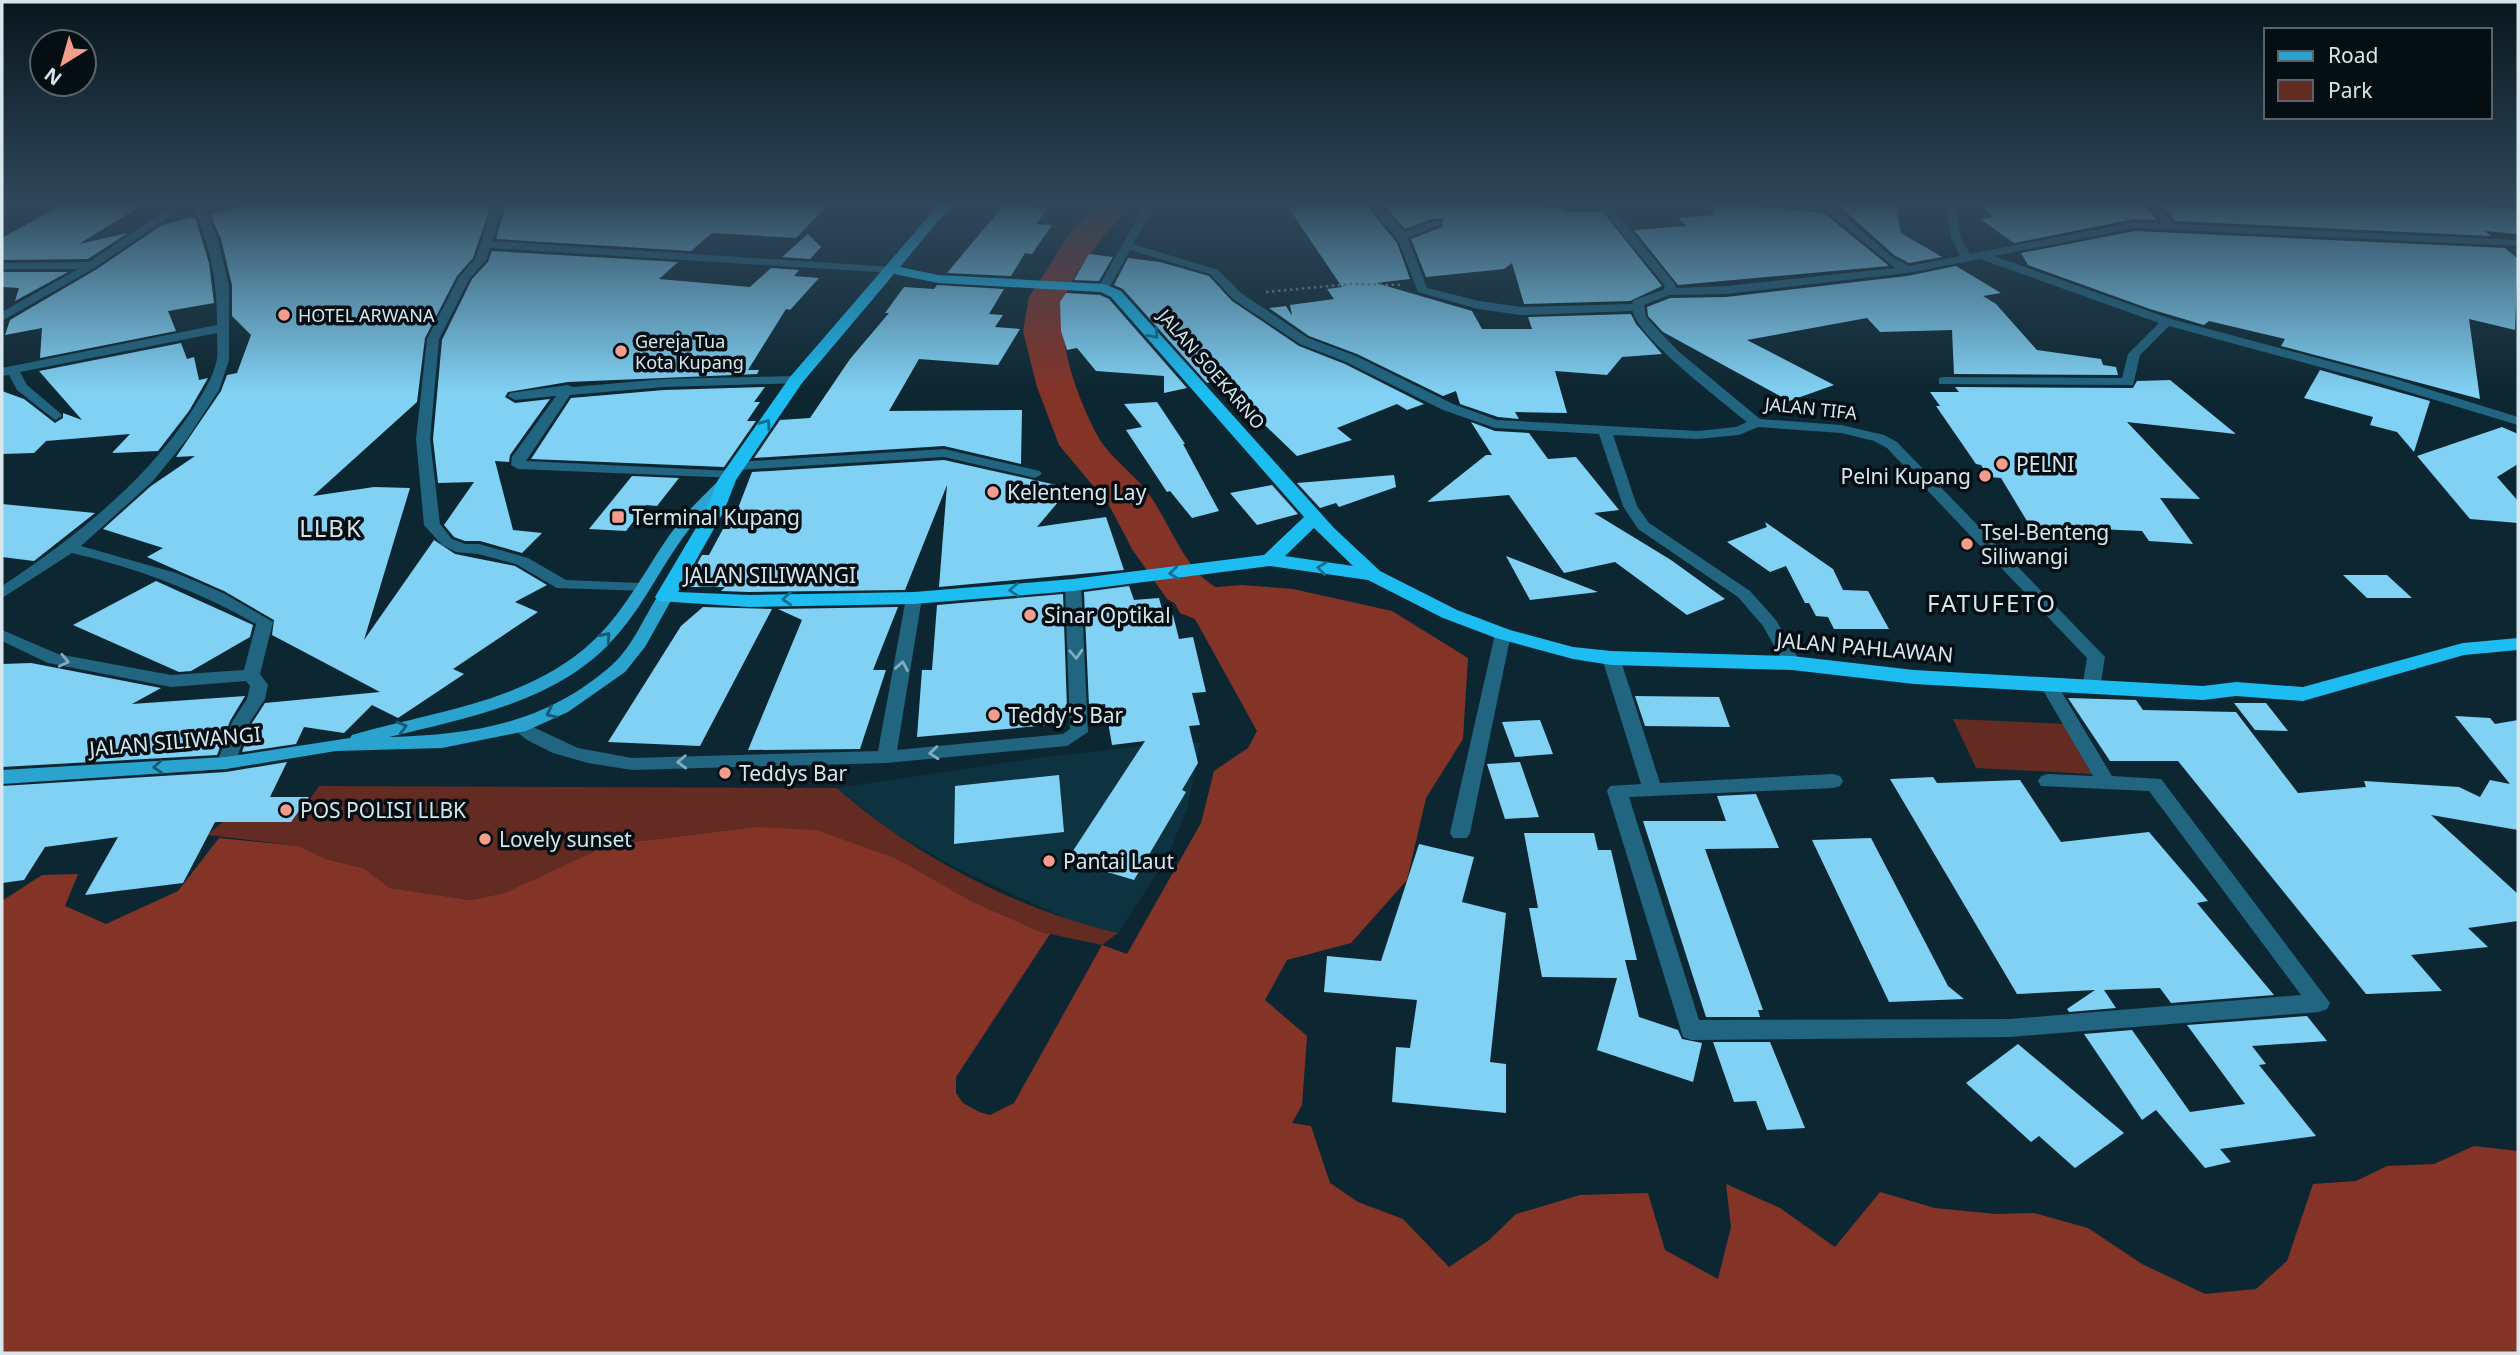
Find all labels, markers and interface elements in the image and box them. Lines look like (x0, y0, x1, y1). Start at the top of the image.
north arrow (28, 28, 98, 98)
legend (2264, 28, 2492, 119)
text: Road (2328, 41, 2378, 69)
text: N (39, 62, 67, 92)
text: Park (2328, 76, 2373, 104)
place label: HOTEL ARWANA (298, 303, 435, 327)
street label: JALAN SOEKARNO (1152, 303, 1271, 434)
marker: HOTEL ARWANA (276, 307, 292, 323)
one-way arrow (1145, 326, 1158, 339)
place label: Gereja Tua Kota Kupang (635, 329, 744, 374)
marker: Gereja Tua Kota Kupang (613, 343, 629, 359)
street label: JALAN TIFA (1762, 391, 1859, 425)
one-way arrow (758, 419, 770, 432)
place label: PELNI (2016, 450, 2074, 478)
marker: PELNI (1994, 456, 2010, 472)
place label: Pelni Kupang (1841, 462, 1971, 490)
marker: Pelni Kupang (1977, 468, 1993, 484)
place label: Kelenteng Lay (1007, 478, 1147, 506)
marker: Kelenteng Lay (985, 484, 1001, 500)
place label: Terminal Kupang (632, 503, 800, 531)
marker: Terminal Kupang (610, 509, 626, 525)
district label: LLBK (299, 511, 363, 544)
place label: Tsel-Benteng Siliwangi (1981, 518, 2109, 570)
marker: Tsel-Benteng Siliwangi (1959, 536, 1975, 552)
street label: JALAN SILIWANGI (682, 561, 856, 589)
one-way arrow (1316, 561, 1328, 576)
one-way arrow (1168, 565, 1180, 580)
one-way arrow (1009, 582, 1020, 597)
district label: FATUFETO (1927, 586, 2057, 619)
one-way arrow (782, 591, 793, 606)
place label: Sinar Optikal (1044, 601, 1171, 629)
marker: Sinar Optikal (1022, 607, 1038, 623)
street label: JALAN PAHLAWAN (1773, 625, 1955, 669)
one-way arrow (598, 632, 610, 645)
one-way arrow (1068, 648, 1083, 659)
one-way arrow (58, 652, 70, 667)
one-way arrow (894, 660, 909, 672)
place label: Teddy'S Bar (1008, 701, 1124, 729)
one-way arrow (546, 705, 558, 719)
marker: Teddy'S Bar (986, 707, 1002, 723)
street label: JALAN SILIWANGI (86, 720, 262, 763)
one-way arrow (395, 721, 407, 735)
one-way arrow (928, 745, 939, 760)
one-way arrow (676, 755, 687, 770)
one-way arrow (152, 759, 163, 774)
place label: Teddys Bar (739, 759, 848, 787)
marker: Teddys Bar (717, 765, 733, 781)
place label: POS POLISI LLBK (300, 796, 466, 824)
marker: POS POLISI LLBK (278, 802, 294, 818)
place label: Lovely sunset (499, 825, 632, 853)
marker: Lovely sunset (477, 831, 493, 847)
place label: Pantai Laut (1063, 847, 1174, 875)
marker: Pantai Laut (1041, 853, 1057, 869)

